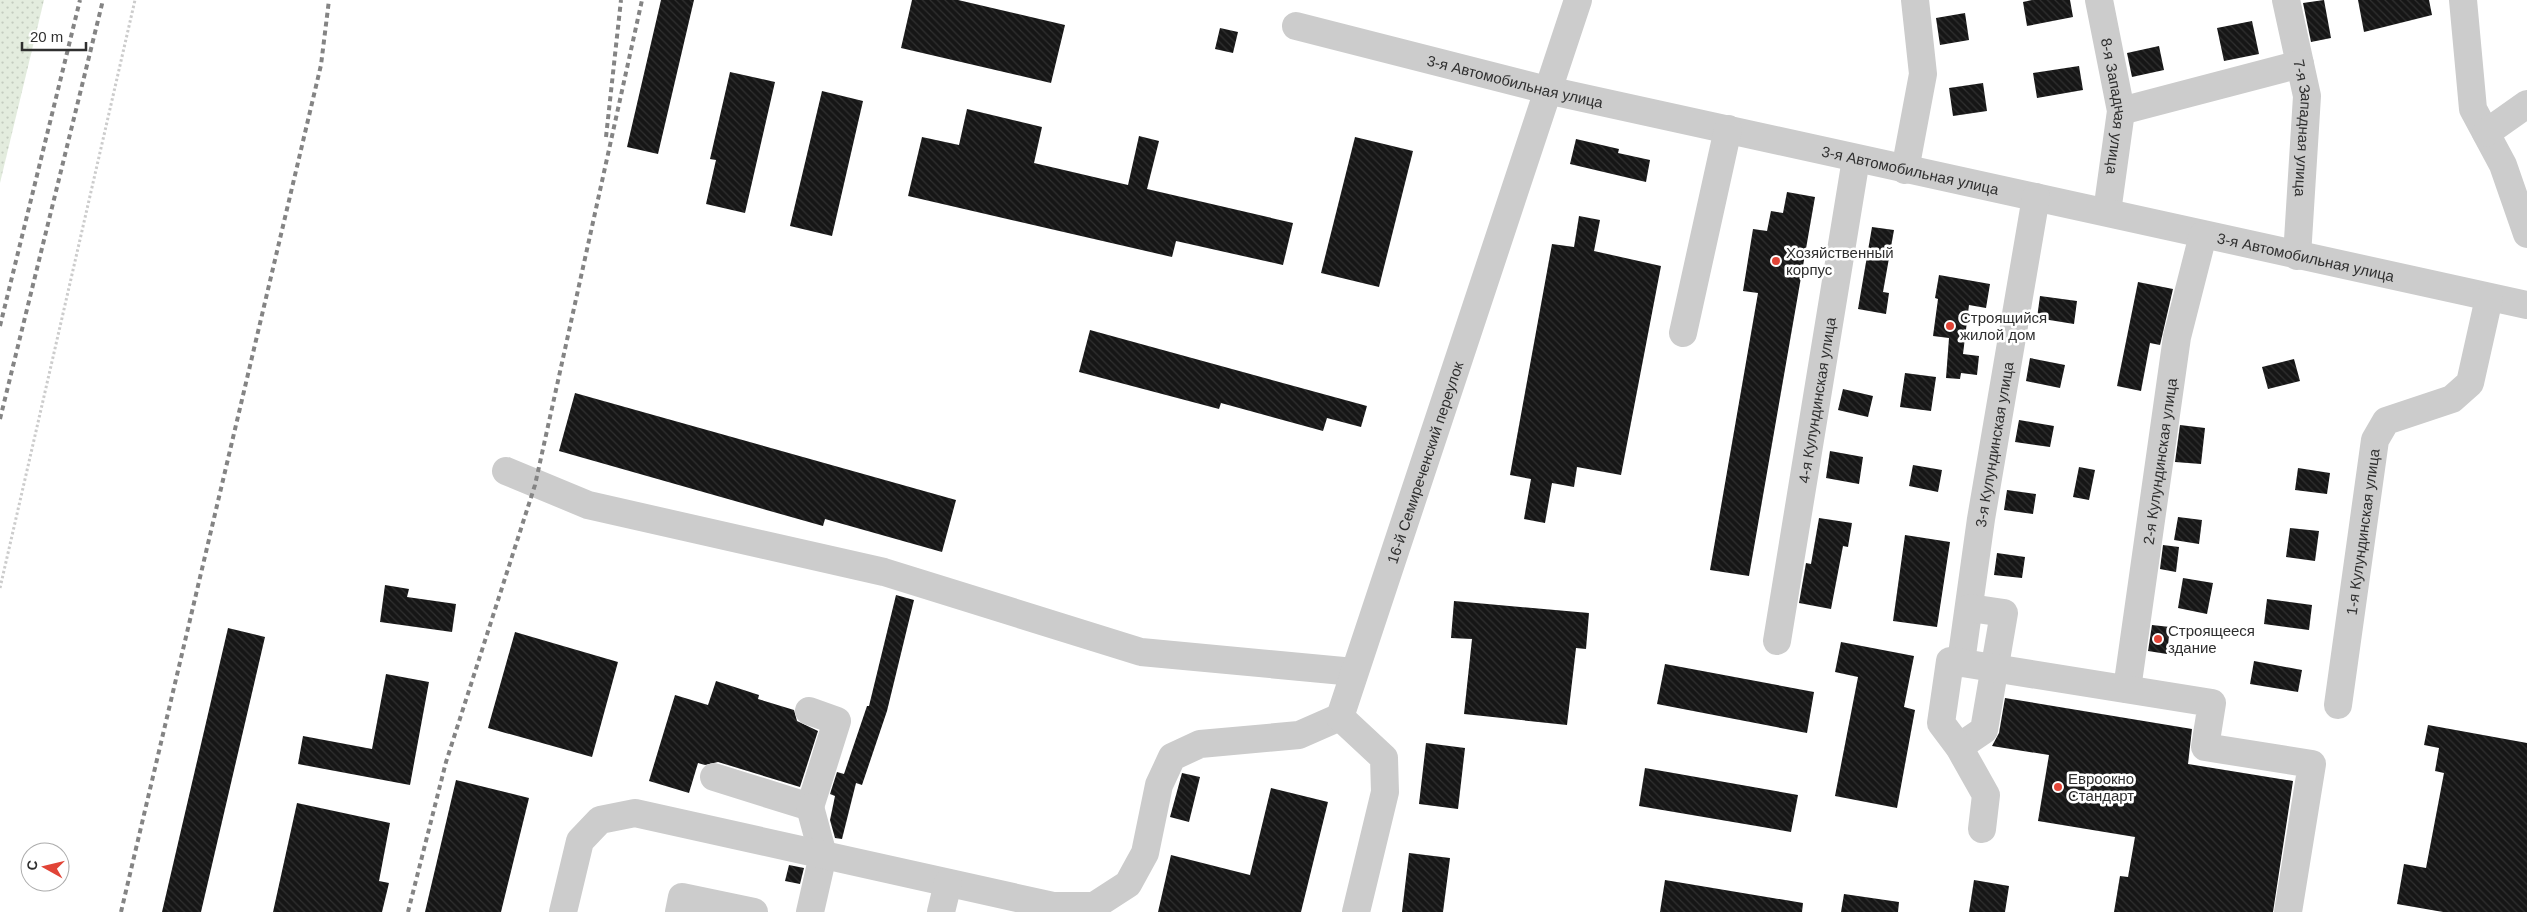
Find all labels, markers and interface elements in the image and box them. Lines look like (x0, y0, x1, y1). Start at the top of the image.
scale bar (22, 20, 86, 52)
text: 20 m (30, 28, 63, 45)
street label: 8-я Западная улица (2098, 36, 2130, 176)
street label: 3-я Автомобильная улица (1425, 51, 1605, 111)
street label: 7-я Западная улица (2291, 58, 2316, 198)
street label: 3-я Автомобильная улица (1820, 142, 2001, 198)
street label: 3-я Автомобильная улица (2216, 229, 2397, 284)
place label: Хозяйственный корпус (1786, 244, 1894, 278)
marker: Хозяйственный корпус (1770, 255, 1782, 267)
place label: Строящийся жилой дом (1960, 309, 2047, 343)
street label: 4-я Кулундинская улица (1794, 315, 1839, 484)
marker: Строящийся жилой дом (1944, 320, 1956, 332)
street label: 16-й Семиреченский переулок (1383, 359, 1466, 565)
street label: 3-я Кулундинская улица (1971, 360, 2016, 528)
street label: 2-я Кулундинская улица (2139, 376, 2180, 546)
street label: 1-я Кулундинская улица (2342, 447, 2382, 616)
place label: Строящееся здание (2168, 622, 2255, 656)
marker: Строящееся здание (2152, 633, 2164, 645)
place label: Евроокно Стандарт (2068, 770, 2134, 804)
marker: Евроокно Стандарт (2052, 781, 2064, 793)
north arrow (20, 842, 70, 892)
text: С (23, 859, 41, 871)

